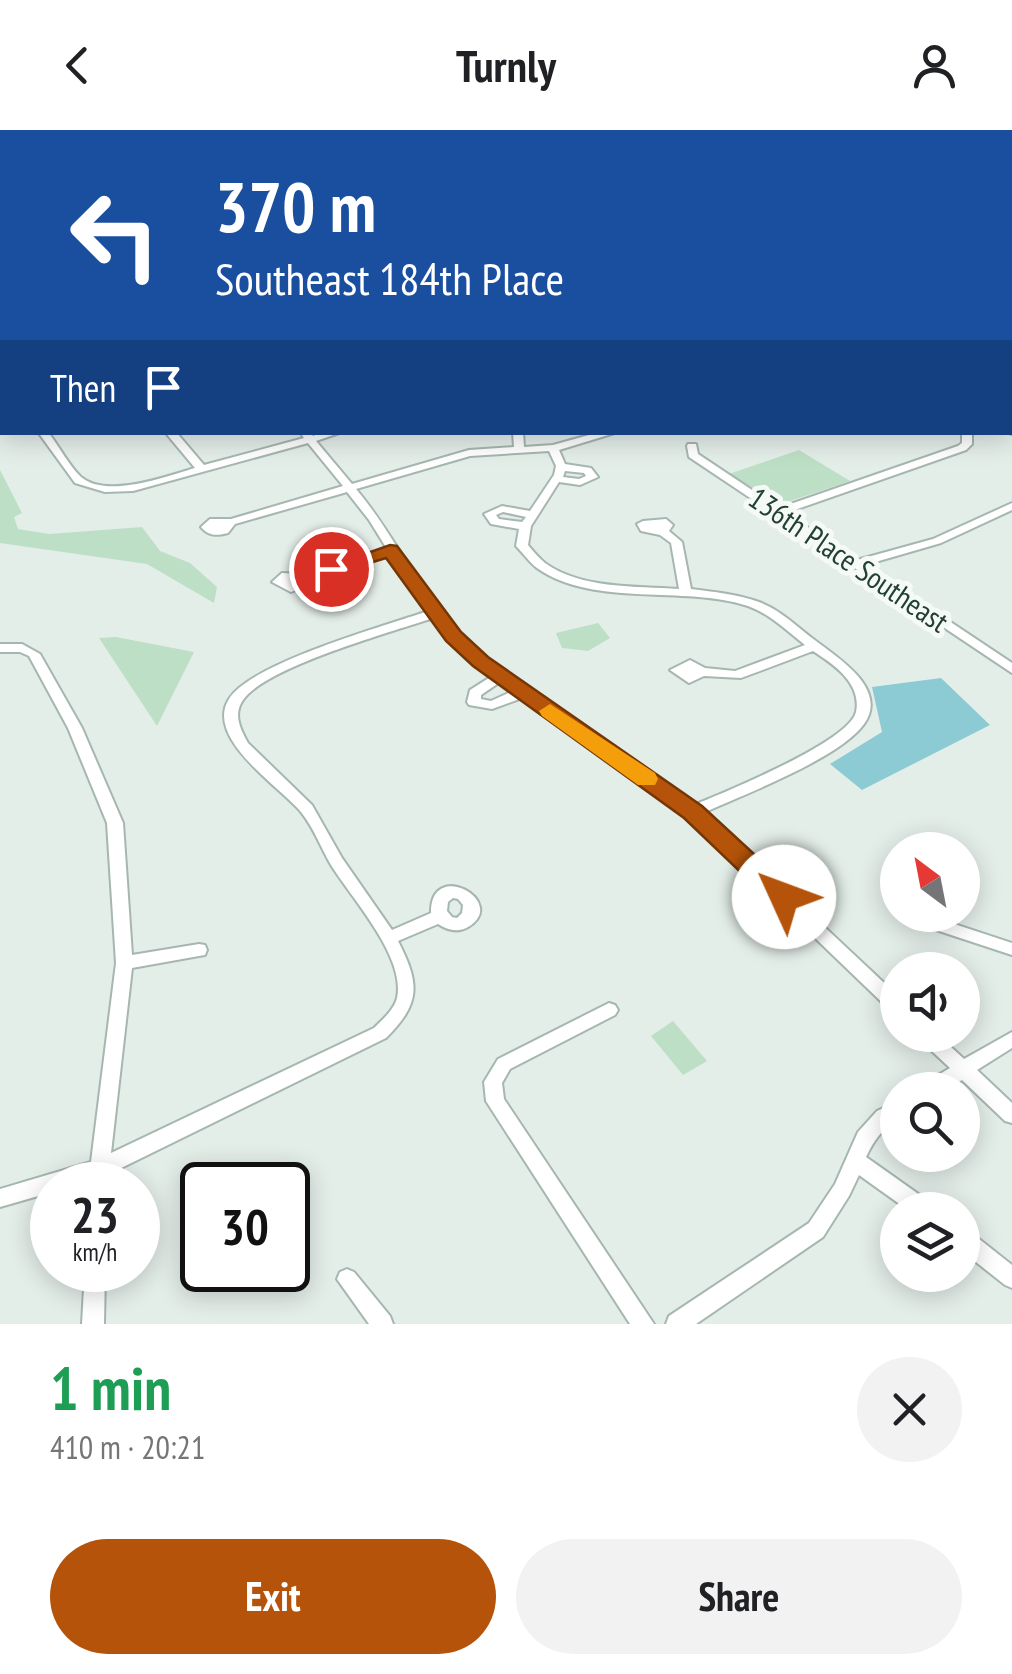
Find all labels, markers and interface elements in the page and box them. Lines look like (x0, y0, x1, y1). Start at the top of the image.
text: Turnly (456, 36, 556, 94)
icon: back (50, 38, 105, 93)
icon: person (907, 38, 962, 93)
text: 370 m (215, 161, 376, 251)
icon: left (50, 170, 180, 300)
text: Southeast 184th Place (215, 249, 564, 307)
icon: arrive (136, 360, 191, 415)
text: Then (50, 363, 116, 412)
street label: 136th Place Southeast (742, 478, 957, 641)
pin (289, 527, 374, 612)
icon: arrive (304, 542, 359, 597)
north arrow (880, 832, 980, 932)
map controls (880, 832, 980, 1292)
position arrow (732, 845, 836, 949)
button: sound (880, 952, 980, 1052)
button: search (880, 1072, 980, 1172)
speed limit sign: 30 (180, 1162, 310, 1292)
text: 23 (71, 1182, 119, 1247)
button: layers (880, 1192, 980, 1292)
text: km/h (73, 1236, 117, 1268)
text: 1 min (50, 1349, 171, 1427)
button: close (857, 1357, 962, 1462)
text: 410 m · 20:21 (50, 1426, 205, 1468)
button: Exit (50, 1539, 496, 1654)
button: Share (516, 1539, 962, 1654)

